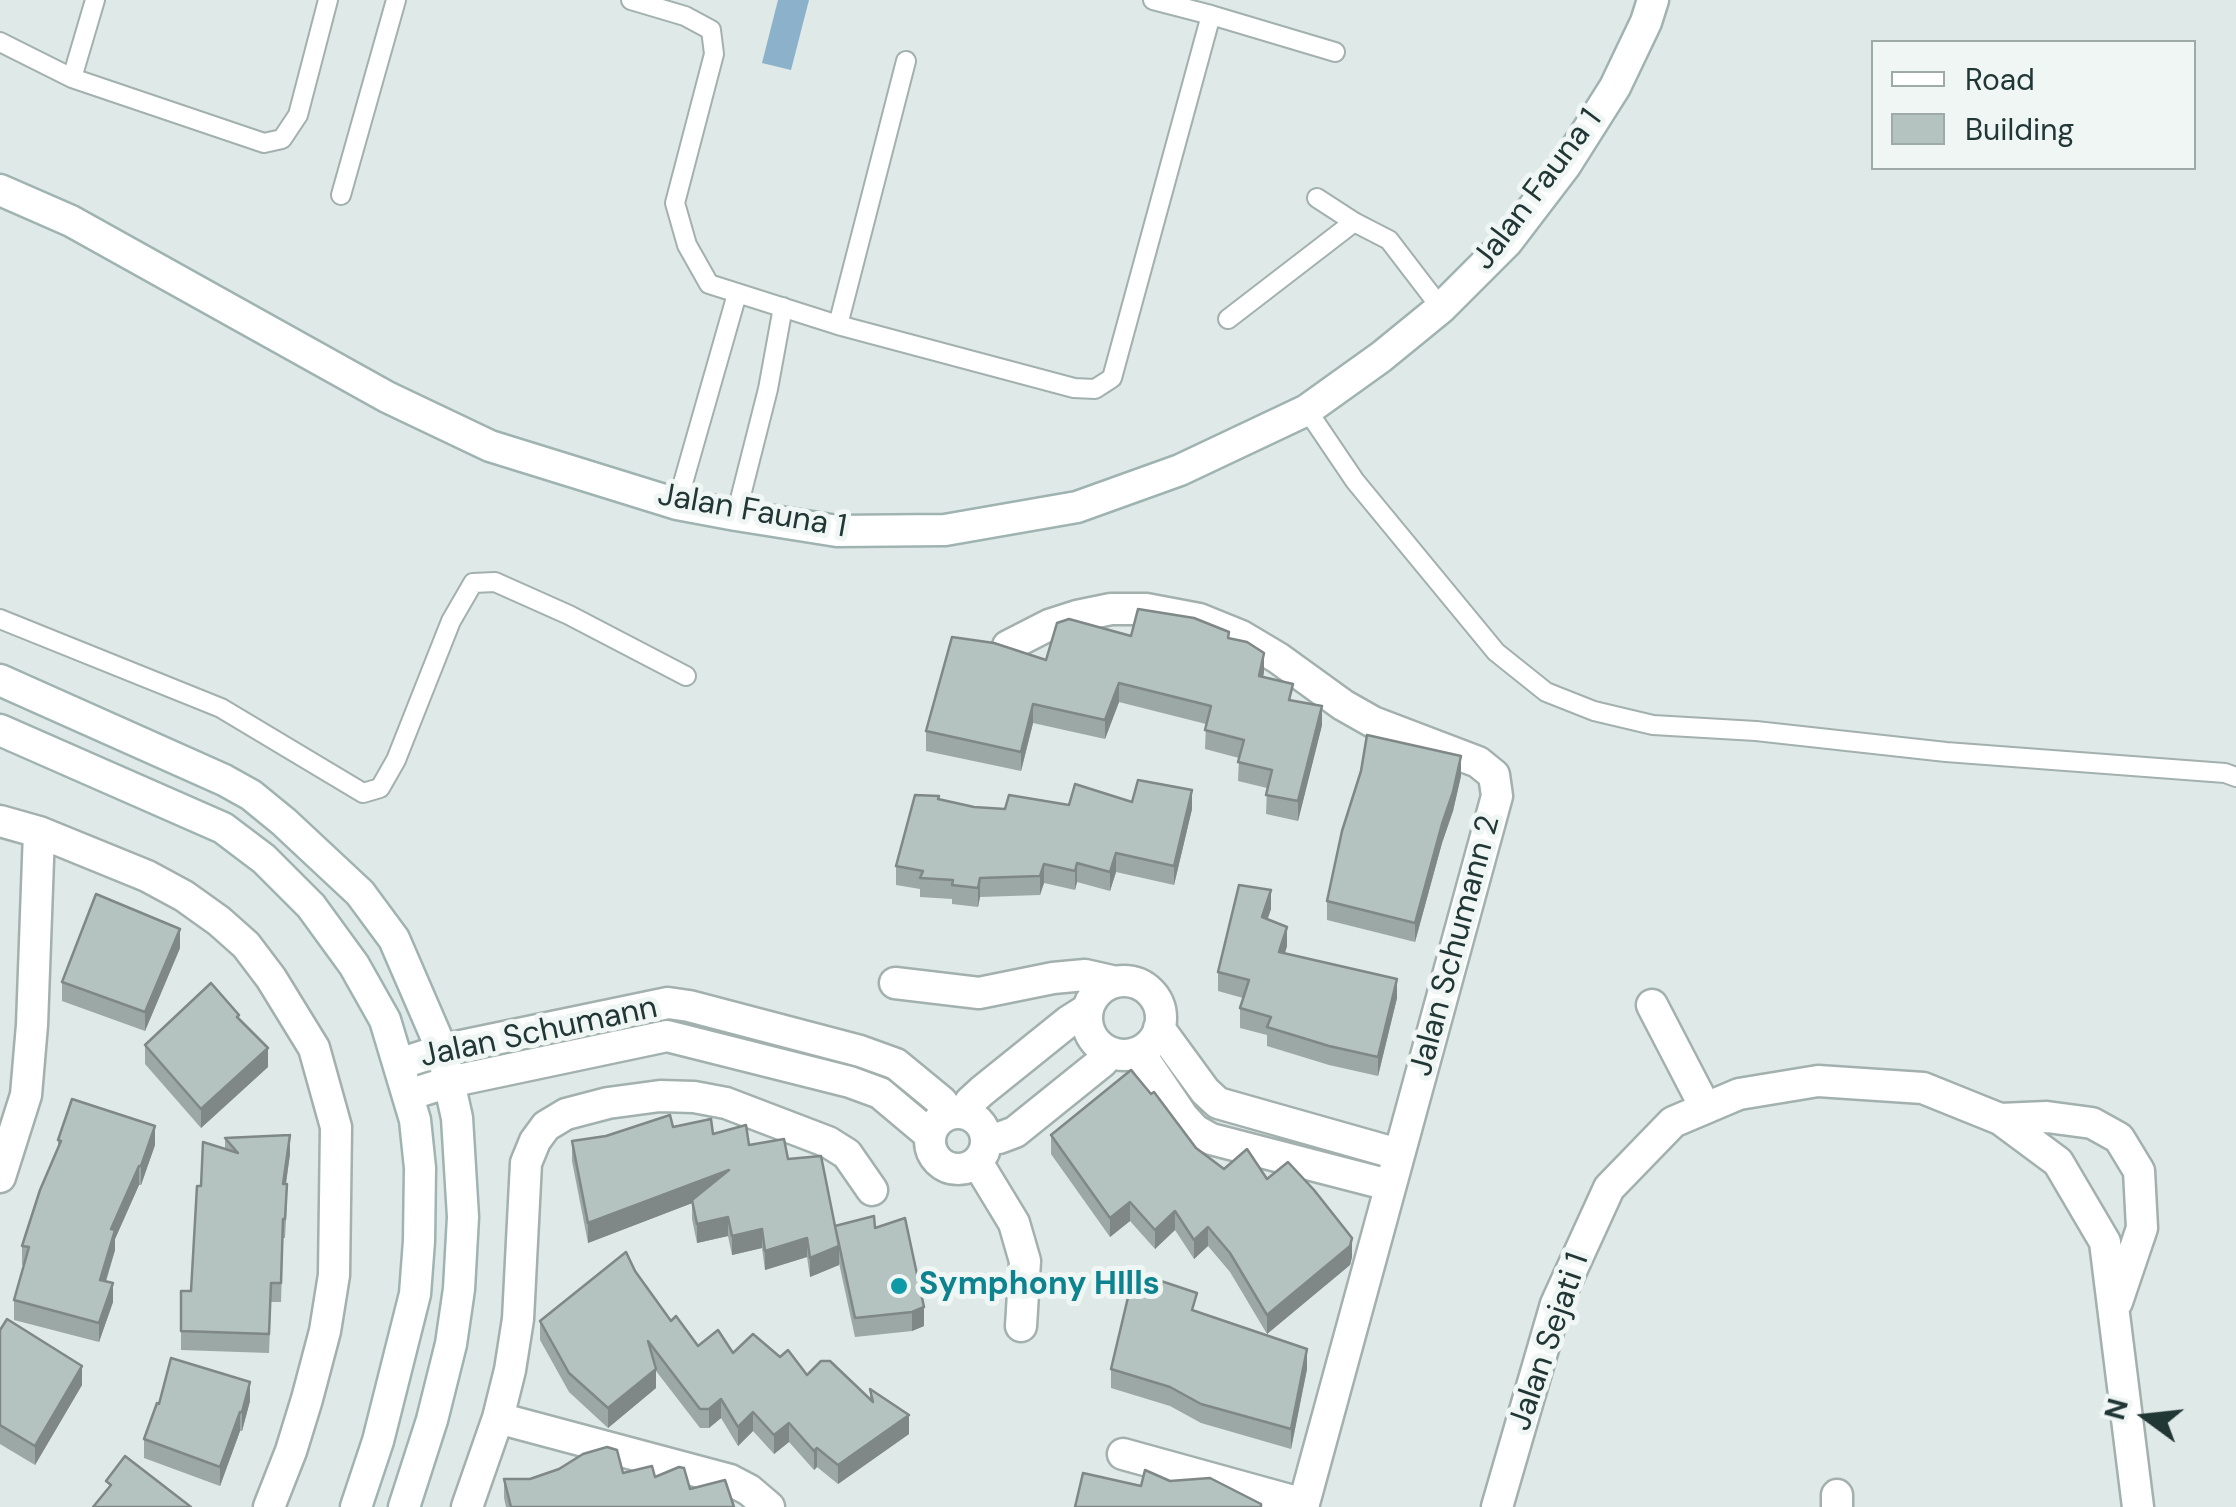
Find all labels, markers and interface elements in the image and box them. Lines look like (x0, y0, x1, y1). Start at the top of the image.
legend (1871, 40, 2196, 170)
text: Road (1965, 60, 2035, 99)
street label: Jalan Fauna 1 (1465, 102, 1611, 278)
text: Building (1965, 110, 2074, 149)
street label: Jalan Fauna 1 (655, 477, 849, 547)
street label: Jalan Schumann 2 (1403, 812, 1509, 1080)
street label: Jalan Schumann (417, 989, 661, 1077)
street label: Jalan Sejati 1 (1502, 1248, 1598, 1436)
place label: Symphony HIlls (919, 1267, 1160, 1305)
marker: Symphony HIlls (888, 1275, 910, 1297)
north arrow (2096, 1367, 2196, 1467)
text: N (2096, 1394, 2137, 1424)

